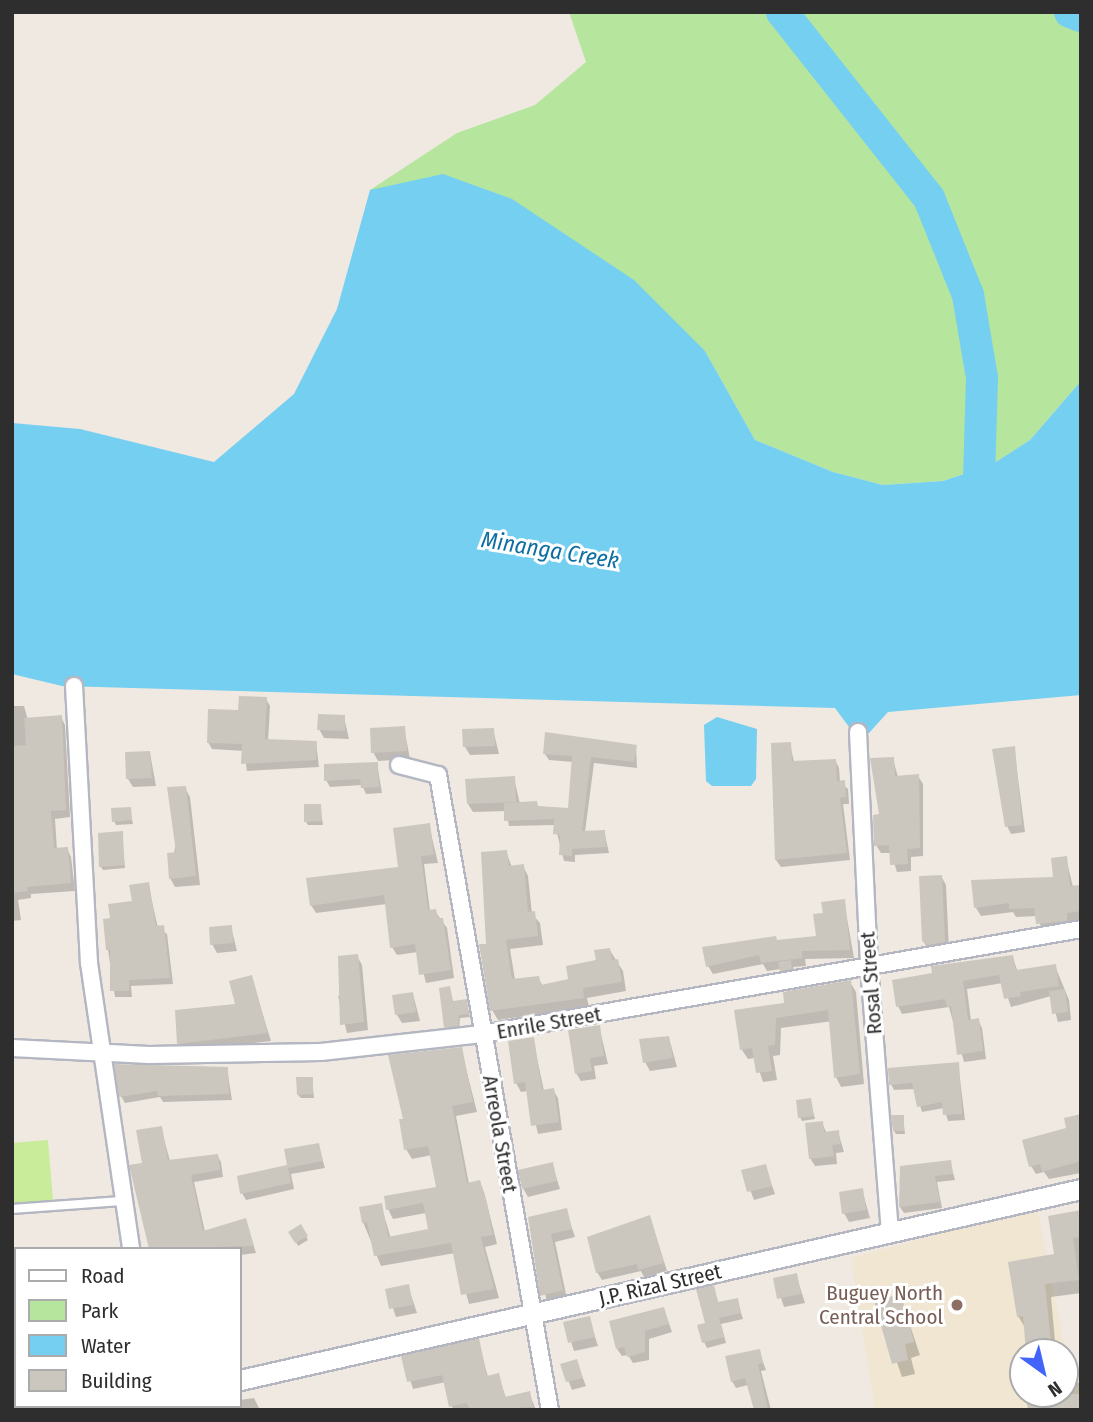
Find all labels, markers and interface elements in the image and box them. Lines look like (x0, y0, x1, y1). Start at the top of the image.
water label: Minanga Creek (479, 526, 621, 574)
street label: Rosal Street (855, 931, 887, 1035)
street label: Enrile Street (495, 1001, 603, 1045)
street label: Arreola Street (477, 1073, 523, 1195)
legend (14, 1247, 242, 1408)
street label: J.P. Rizal Street (596, 1259, 724, 1311)
text: Road (81, 1263, 125, 1289)
place label: Buguey North Central School (819, 1280, 943, 1330)
marker: Buguey North Central School (949, 1297, 965, 1313)
text: Park (81, 1298, 118, 1324)
text: Water (81, 1333, 131, 1359)
north arrow (1009, 1338, 1079, 1408)
text: Building (81, 1368, 152, 1394)
text: N (1044, 1376, 1066, 1402)

